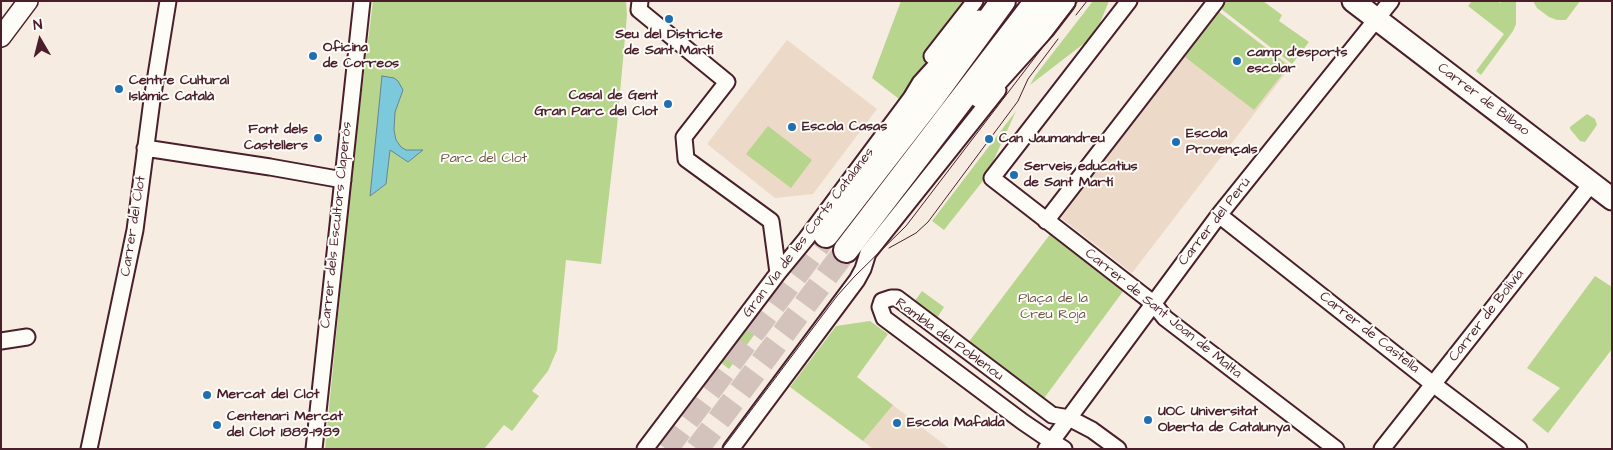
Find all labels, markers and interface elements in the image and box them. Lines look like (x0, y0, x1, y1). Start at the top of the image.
marker: Seu del Districte de Sant Martí (663, 13, 675, 25)
north arrow (15, 15, 65, 65)
text: N (32, 15, 44, 36)
place label: Seu del Districte de Sant Martí (615, 27, 723, 59)
place label: Oficina de Correos (323, 40, 399, 72)
place label: camp d'esports escolar (1247, 45, 1347, 78)
marker: Oficina de Correos (307, 50, 319, 62)
marker: camp d'esports escolar (1231, 55, 1243, 67)
street label: Carrer de Bilbao (1434, 60, 1532, 140)
place label: Centre Cultural Islàmic Català (129, 73, 229, 105)
marker: Centre Cultural Islàmic Català (113, 83, 125, 95)
place label: Casal de Gent Gran Parc del Clot (534, 88, 658, 120)
marker: Casal de Gent Gran Parc del Clot (662, 98, 674, 110)
place label: Escola Casas (802, 119, 887, 135)
street label: Carrer dels Escultors Claperós (318, 121, 356, 329)
marker: Escola Casas (786, 121, 798, 133)
place label: Font dels Castellers (244, 122, 308, 154)
place label: Escola Provençals (1186, 126, 1258, 158)
place label: Can Jaumandreu (999, 131, 1105, 147)
marker: Font dels Castellers (312, 132, 324, 144)
marker: Can Jaumandreu (983, 133, 995, 145)
marker: Escola Provençals (1170, 136, 1182, 148)
street label: Gran Via de les Corts Catalanes (740, 145, 878, 321)
park label: Parc del Clot (441, 151, 527, 167)
place label: Serveis educatius de Sant Martí (1024, 159, 1138, 192)
marker: Serveis educatius de Sant Martí (1008, 169, 1020, 181)
street label: Carrer del Clot (118, 175, 150, 277)
street label: Carrer del Perú (1175, 175, 1255, 269)
street label: Carrer de Sant Joan de Malta (1081, 245, 1245, 383)
street label: Carrer de Bolívia (1446, 267, 1528, 365)
street label: Carrer de Castella (1316, 289, 1422, 377)
park label: Plaça de la Creu Roja (1018, 291, 1088, 324)
street label: Rambla del Poblenou (892, 295, 1006, 385)
place label: Mercat del Clot (217, 387, 319, 403)
marker: Mercat del Clot (201, 389, 213, 401)
place label: UOC Universitat Oberta de Catalunya (1158, 404, 1290, 437)
place label: Centenari Mercat del Clot 1889-1989 (227, 409, 343, 442)
marker: UOC Universitat Oberta de Catalunya (1142, 414, 1154, 426)
place label: Escola Mafalda (907, 415, 1005, 431)
marker: Escola Mafalda (891, 417, 903, 429)
marker: Centenari Mercat del Clot 1889-1989 (211, 419, 223, 431)

